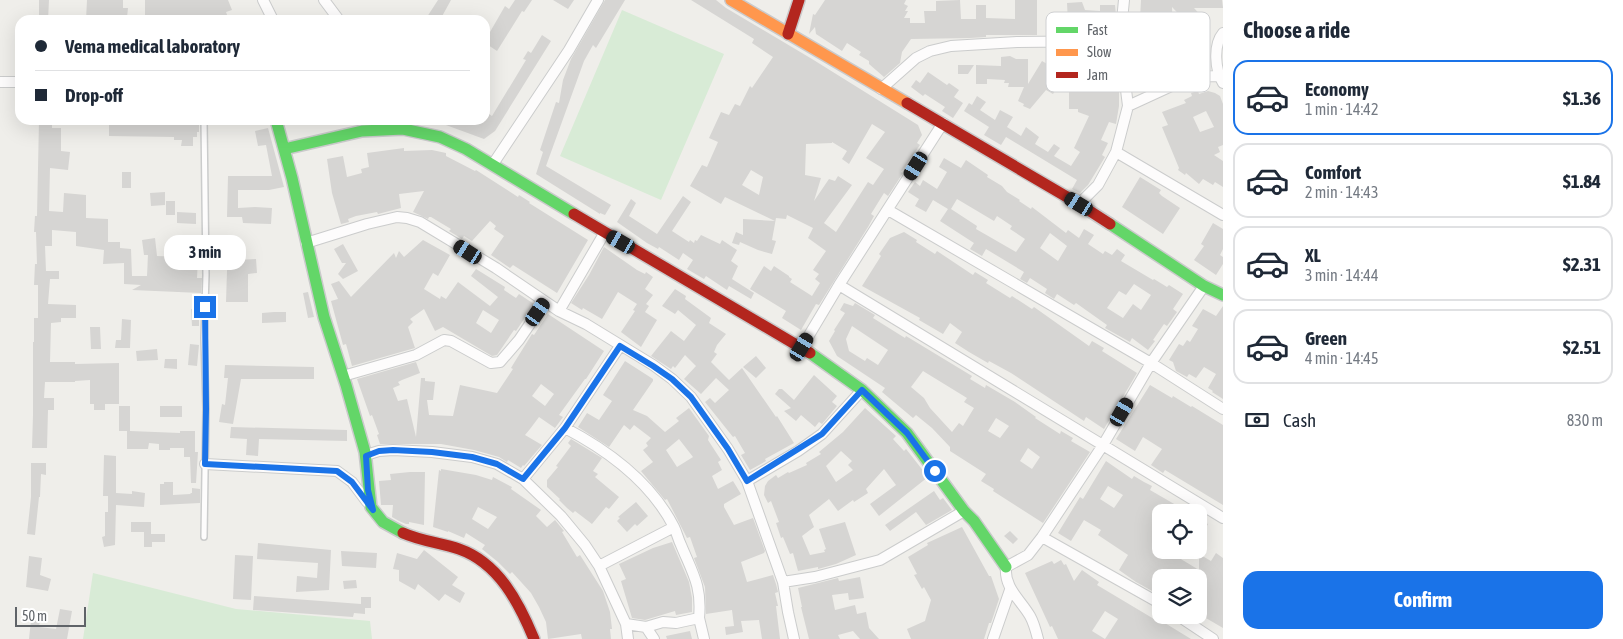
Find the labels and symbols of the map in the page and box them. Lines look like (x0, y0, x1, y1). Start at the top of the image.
legend (1046, 12, 1210, 92)
text: Fast (1087, 22, 1108, 38)
text: Slow (1087, 44, 1112, 60)
text: Jam (1087, 67, 1108, 83)
car (901, 149, 930, 183)
car (1062, 190, 1095, 218)
car (604, 228, 637, 256)
callout: 3 min (164, 234, 246, 270)
car (451, 238, 484, 266)
car (523, 295, 552, 329)
route end (194, 296, 216, 318)
car (787, 330, 816, 364)
car (1108, 395, 1135, 429)
route start (924, 460, 946, 482)
scale bar (15, 604, 86, 627)

